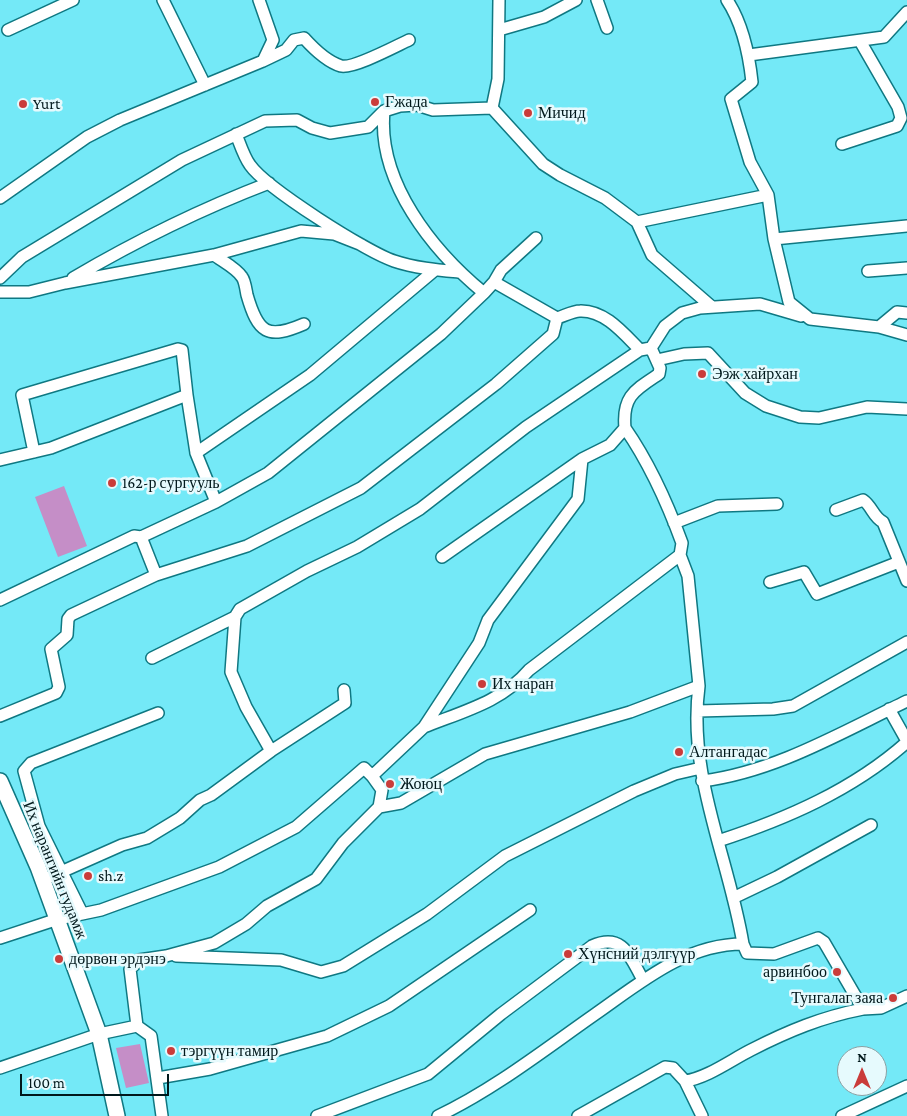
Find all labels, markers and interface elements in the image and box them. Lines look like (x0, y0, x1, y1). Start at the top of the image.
place label: Гжада (385, 92, 428, 112)
place label: Yurt (33, 94, 60, 114)
marker: Гжада (369, 96, 381, 108)
marker: Yurt (17, 98, 29, 110)
place label: Мичид (538, 103, 586, 123)
marker: Мичид (522, 107, 534, 119)
place label: Ээж хайрхан (712, 364, 798, 384)
marker: Ээж хайрхан (696, 368, 708, 380)
place label: 162-р сургууль (122, 473, 220, 493)
marker: 162-р сургууль (106, 477, 118, 489)
place label: Их наран (492, 674, 554, 694)
marker: Их наран (476, 678, 488, 690)
place label: Алтангадас (689, 742, 767, 762)
marker: Алтангадас (673, 746, 685, 758)
place label: Жоюц (400, 774, 442, 794)
marker: Жоюц (384, 778, 396, 790)
street label: Их нарангийн гудамж (19, 798, 91, 942)
place label: sh.z (98, 866, 123, 886)
marker: sh.z (82, 870, 94, 882)
place label: Хүнсний дэлгүүр (578, 944, 696, 964)
marker: Хүнсний дэлгүүр (562, 948, 574, 960)
place label: дөрвөн эрдэнэ (69, 949, 166, 969)
marker: дөрвөн эрдэнэ (53, 953, 65, 965)
place label: арвинбоо (763, 962, 827, 982)
marker: арвинбоо (831, 966, 843, 978)
place label: Тунгалаг заяа (791, 988, 883, 1008)
marker: Тунгалаг заяа (887, 992, 899, 1004)
place label: тэргүүн тамир (181, 1041, 278, 1061)
marker: тэргүүн тамир (165, 1045, 177, 1057)
north arrow (837, 1046, 887, 1096)
text: N (857, 1049, 867, 1065)
scale bar (22, 1064, 171, 1096)
text: 100 m (28, 1075, 65, 1091)

